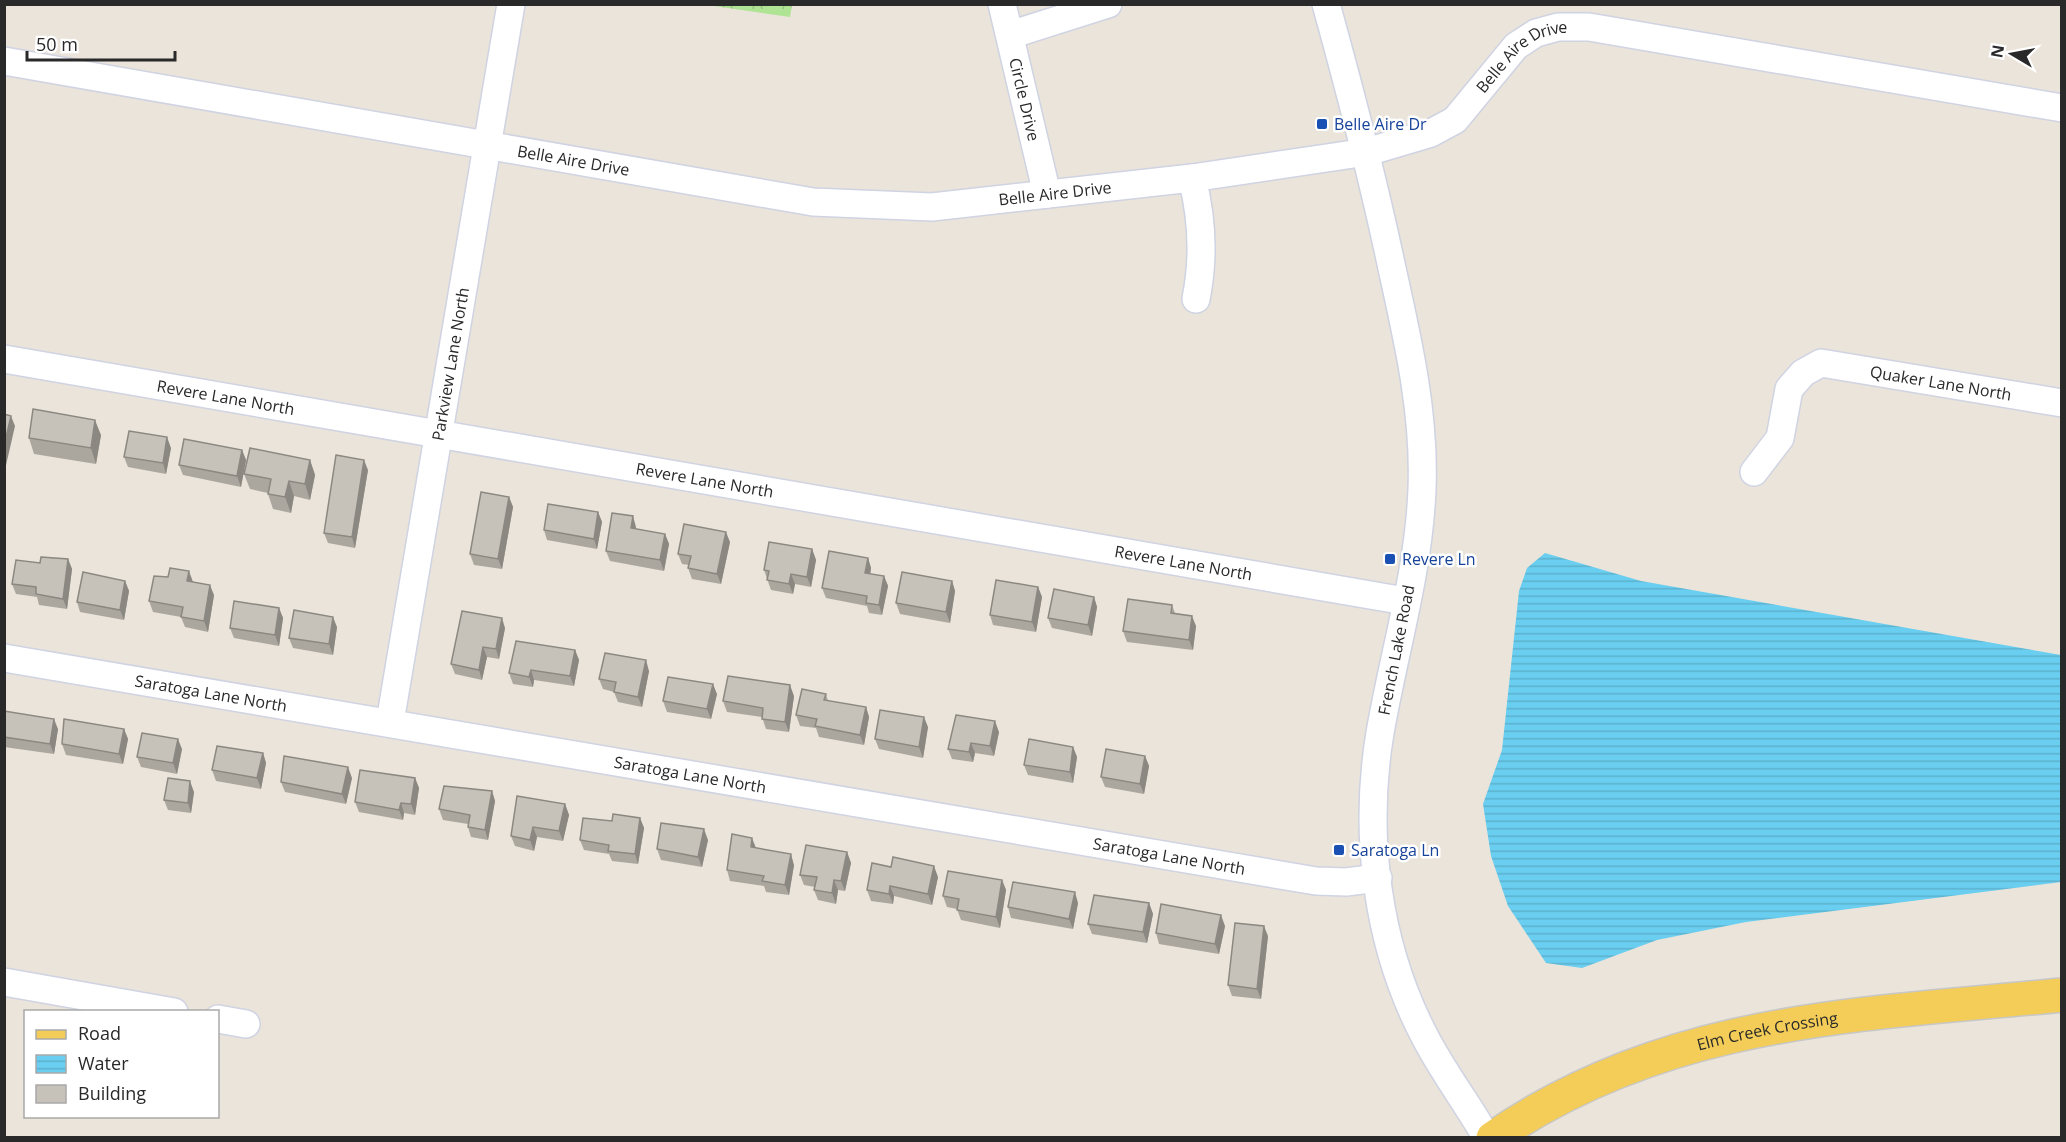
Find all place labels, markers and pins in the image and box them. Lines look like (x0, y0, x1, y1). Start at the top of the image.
place label: Belle Aire Dr (1334, 113, 1427, 135)
marker: Belle Aire Dr (1315, 117, 1329, 131)
place label: Revere Ln (1402, 548, 1476, 570)
marker: Revere Ln (1383, 552, 1397, 566)
place label: Saratoga Ln (1351, 839, 1439, 861)
marker: Saratoga Ln (1332, 843, 1346, 857)

